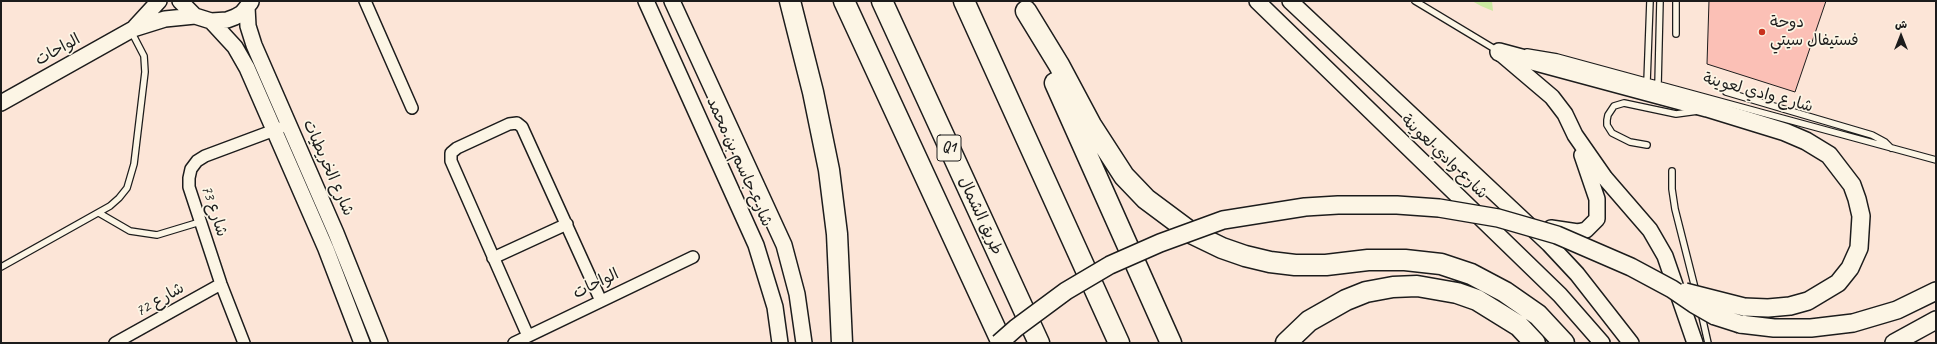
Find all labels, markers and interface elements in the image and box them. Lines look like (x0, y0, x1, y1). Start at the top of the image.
place label: دوحة فستيفال سيتي (1770, 13, 1859, 51)
north arrow (1881, 16, 1921, 56)
text: ش (1895, 17, 1907, 31)
marker: دوحة فستيفال سيتي (1757, 27, 1767, 37)
street label: الواحات (32, 30, 84, 70)
street label: شارع وادي لعوينة (1701, 69, 1815, 117)
street label: شارع جاسم بن محمد (702, 94, 776, 230)
street label: شارع وادي لعوينة (1397, 111, 1491, 203)
street label: شارع الخريطيات (298, 117, 358, 219)
road number: Q1 (937, 135, 961, 161)
street label: طريق الشمال (954, 174, 1006, 258)
street label: شارع 73 (197, 183, 231, 239)
street label: الواحات (570, 265, 622, 303)
street label: شارع 72 (132, 279, 188, 321)

